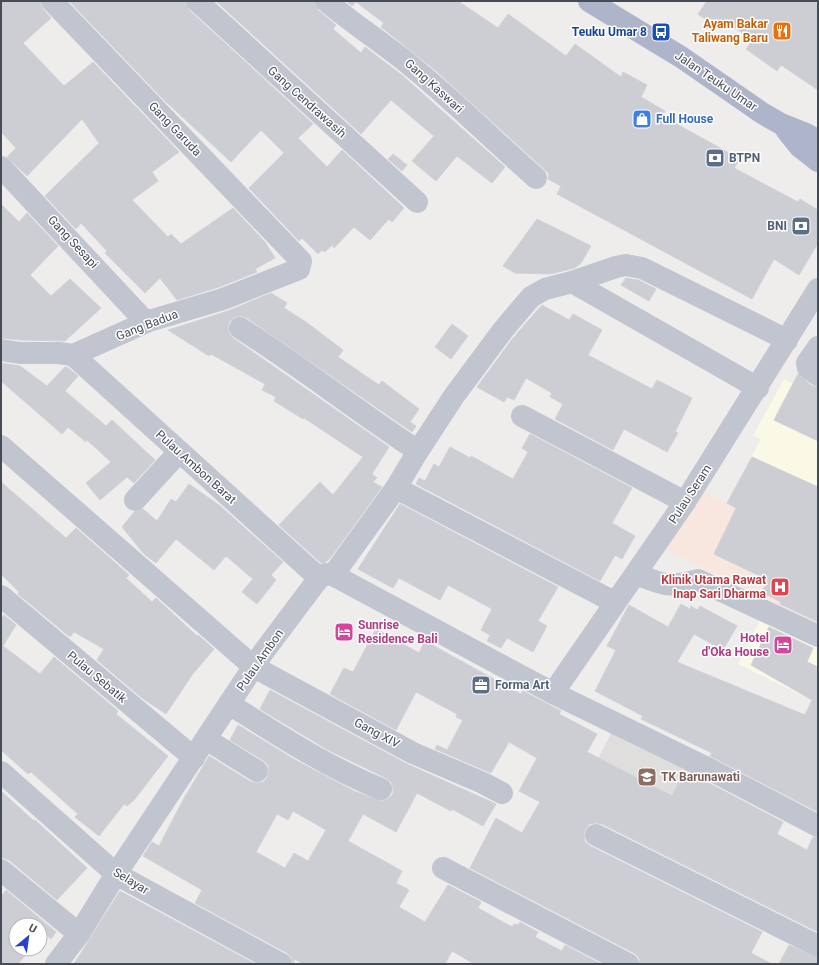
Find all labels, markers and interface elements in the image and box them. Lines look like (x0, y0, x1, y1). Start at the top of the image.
place label: Ayam Bakar Taliwang Baru (692, 17, 769, 45)
restaurant icon: Ayam Bakar Taliwang Baru (771, 20, 793, 42)
bus stop icon: Teuku Umar 8 (650, 21, 672, 43)
place label: Teuku Umar 8 (572, 25, 647, 39)
street label: Jalan Teuku Umar (672, 48, 760, 114)
street label: Gang Kaswari (402, 56, 466, 116)
street label: Gang Cendrawasih (265, 63, 349, 141)
street label: Gang Garuda (146, 99, 204, 159)
shop icon: Full House (631, 108, 653, 130)
place label: Full House (656, 112, 714, 126)
bank icon: BTPN (704, 147, 726, 169)
place label: BTPN (729, 151, 760, 165)
street label: Gang Sesapi (45, 213, 101, 271)
bank icon: BNI (790, 215, 812, 237)
place label: BNI (767, 219, 787, 233)
street label: Gang Badua (114, 307, 180, 343)
street label: Pulau Ambon Barat (153, 427, 239, 507)
street label: Pulau Seram (666, 462, 714, 526)
place label: Klinik Utama Rawat Inap Sari Dharma (661, 573, 767, 601)
hospital icon: Klinik Utama Rawat Inap Sari Dharma (769, 576, 791, 598)
place label: Sunrise Residence Bali (358, 618, 438, 646)
hotel icon: Sunrise Residence Bali (333, 621, 355, 643)
street label: Pulau Ambon (234, 627, 286, 693)
place label: Hotel d'Oka House (702, 631, 770, 659)
hotel icon: Hotel d'Oka House (772, 634, 794, 656)
street label: Pulau Sebatik (65, 648, 130, 706)
office icon: Forma Art (470, 674, 492, 696)
place label: Forma Art (495, 678, 549, 692)
street label: Gang XIV (352, 715, 402, 751)
school or university icon: TK Barunawati (636, 766, 658, 788)
place label: TK Barunawati (661, 770, 740, 784)
street label: Selayar (111, 865, 151, 897)
north arrow (8, 917, 48, 957)
text: U (26, 921, 39, 936)

